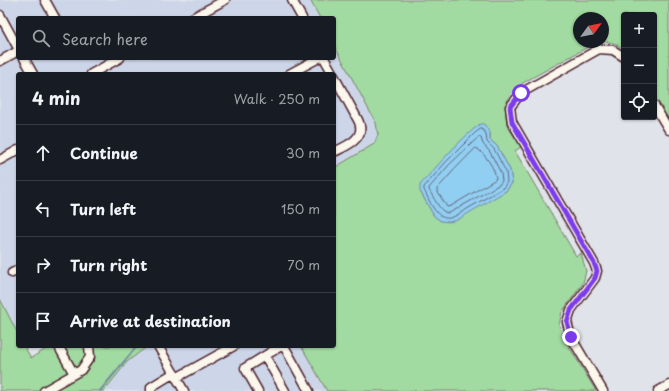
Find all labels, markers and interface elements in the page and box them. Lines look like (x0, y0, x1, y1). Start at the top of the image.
north arrow (573, 12, 609, 48)
map controls (621, 12, 657, 120)
button: + (621, 12, 657, 48)
search box (16, 16, 336, 60)
icon: search (30, 27, 52, 49)
text: Search here (62, 27, 148, 50)
button: − (621, 48, 657, 84)
route start (512, 84, 530, 102)
button: locate (621, 84, 657, 120)
text: 4 min (32, 85, 80, 111)
text: Walk · 250 m (234, 89, 320, 108)
text: Continue (70, 141, 138, 164)
icon: ahead (32, 142, 54, 164)
text: 30 m (286, 143, 320, 162)
text: Turn left (70, 197, 136, 220)
icon: left (32, 198, 54, 220)
text: 150 m (281, 199, 320, 218)
text: Turn right (70, 253, 147, 276)
icon: right (32, 254, 54, 276)
text: 70 m (287, 255, 320, 274)
text: Arrive at destination (70, 309, 231, 332)
icon: arrive (32, 310, 54, 332)
route end (562, 328, 580, 346)

